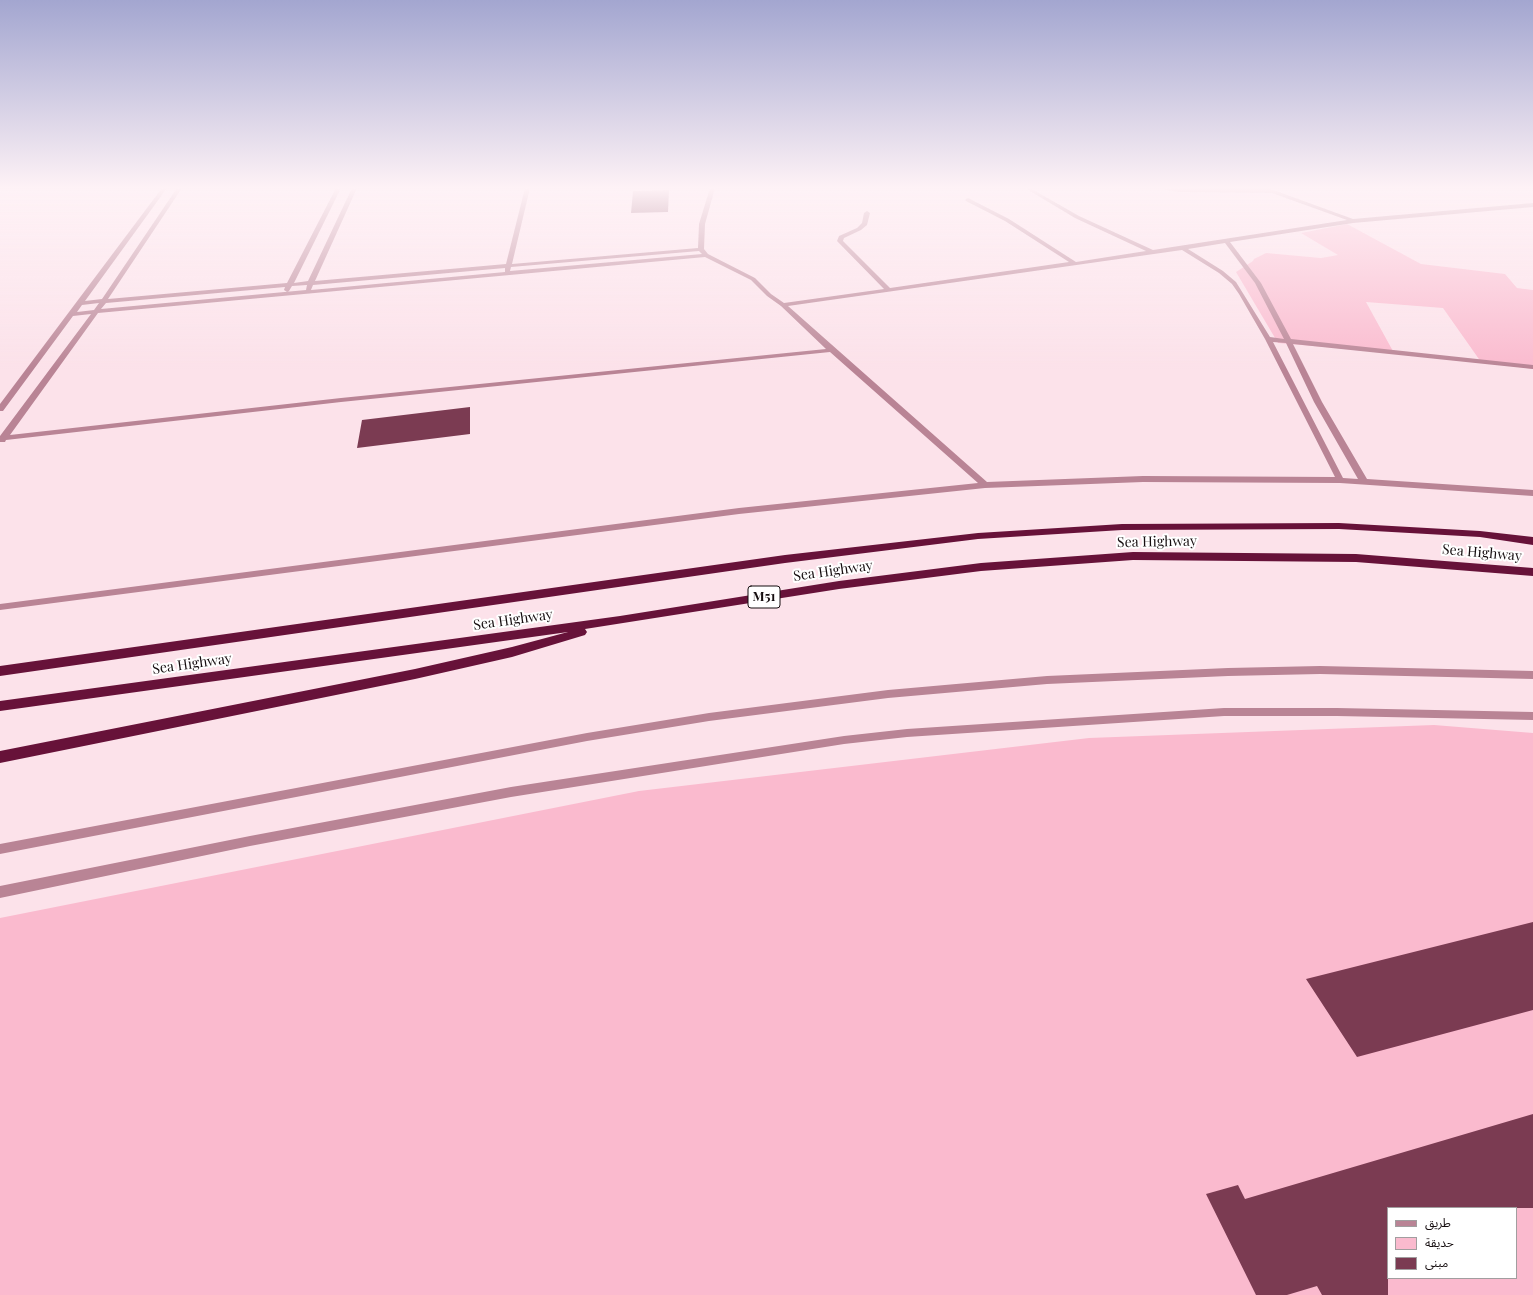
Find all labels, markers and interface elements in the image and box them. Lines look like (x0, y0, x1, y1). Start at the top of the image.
street label: Sea Highway (1117, 533, 1197, 551)
street label: Sea Highway (1441, 541, 1523, 565)
street label: Sea Highway (792, 557, 874, 585)
road number: M51 (748, 586, 780, 608)
street label: Sea Highway (472, 606, 554, 634)
street label: Sea Highway (151, 650, 233, 678)
legend (1387, 1207, 1517, 1279)
text: طريق (1425, 1214, 1451, 1230)
text: حديقة (1425, 1234, 1454, 1250)
text: مبنى (1425, 1254, 1448, 1270)

